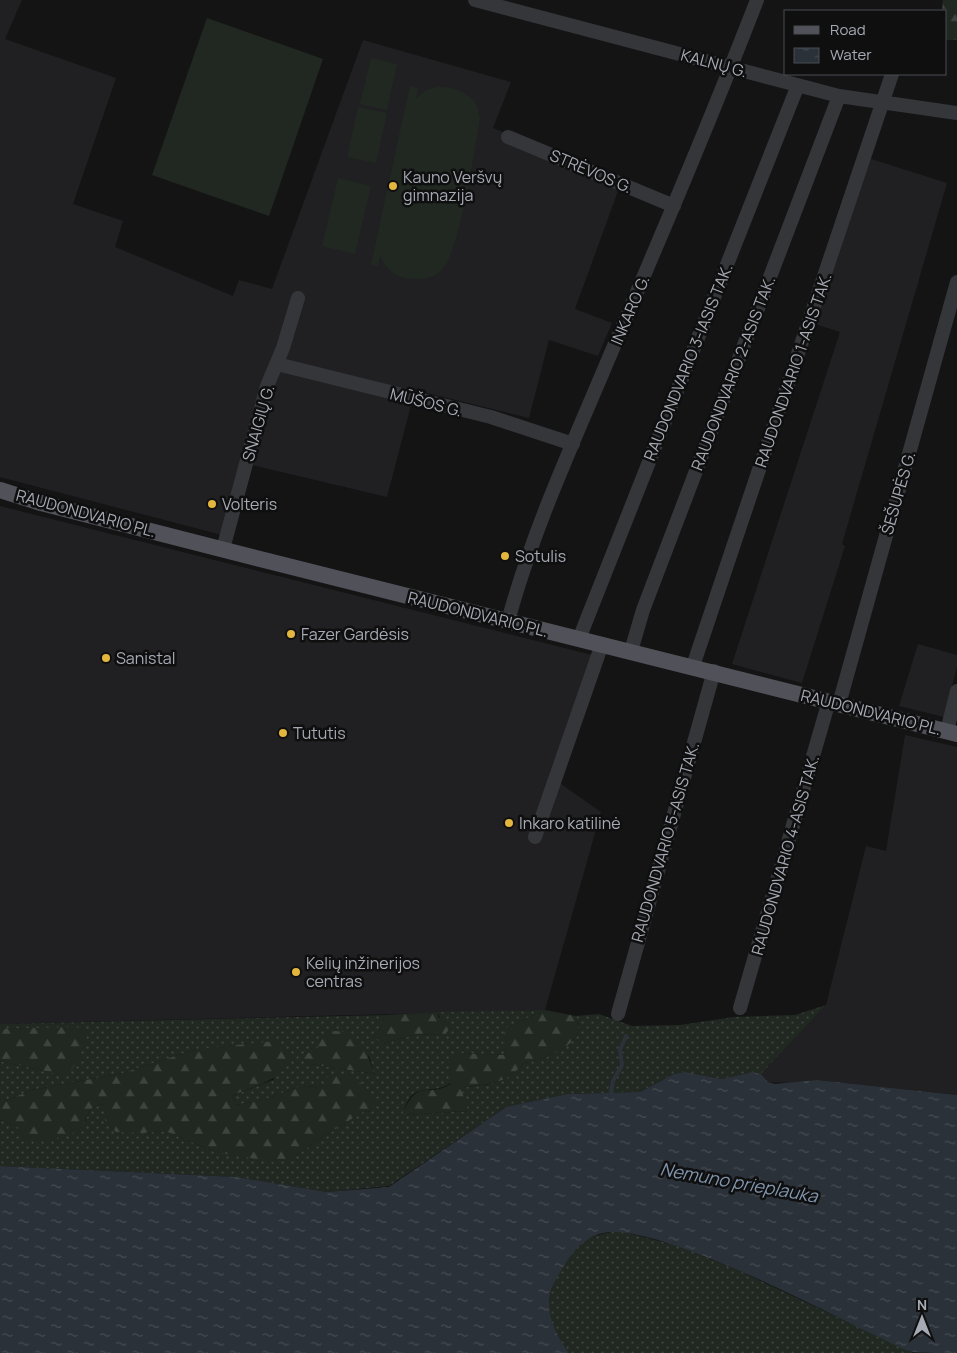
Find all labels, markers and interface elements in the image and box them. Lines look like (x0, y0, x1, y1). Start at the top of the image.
legend (784, 10, 947, 75)
text: Road (830, 19, 866, 40)
street label: KALNŲ G. (678, 44, 750, 82)
text: Water (830, 44, 872, 65)
street label: STRĖVOS G. (547, 144, 635, 198)
place label: Kauno Veršvų gimnazija (403, 166, 502, 206)
marker: Kauno Veršvų gimnazija (387, 180, 399, 192)
street label: RAUDONDVARIO 3-IASIS TAK. (638, 260, 738, 464)
street label: RAUDONDVARIO 1-ASIS TAK. (749, 270, 837, 470)
street label: INKARO G. (605, 272, 655, 348)
street label: RAUDONDVARIO 2-ASIS TAK. (686, 272, 780, 474)
street label: SNAIGIŲ G. (237, 382, 279, 464)
street label: MŪŠOS G. (388, 382, 464, 422)
street label: ŠEŠUPĖS G. (876, 449, 920, 537)
street label: RAUDONDVARIO PL. (14, 484, 158, 542)
place label: Volteris (222, 493, 277, 515)
marker: Volteris (206, 498, 218, 510)
place label: Sotulis (515, 545, 566, 567)
marker: Sotulis (499, 550, 511, 562)
street label: RAUDONDVARIO PL. (406, 586, 550, 642)
place label: Fazer Gardėsis (301, 623, 409, 645)
marker: Fazer Gardėsis (285, 628, 297, 640)
place label: Sanistal (116, 647, 175, 669)
marker: Sanistal (100, 652, 112, 664)
street label: RAUDONDVARIO PL. (799, 684, 943, 740)
place label: Tututis (293, 722, 346, 744)
marker: Tututis (277, 727, 289, 739)
street label: RAUDONDVARIO 5-ASIS TAK. (626, 739, 704, 945)
street label: RAUDONDVARIO 4-ASIS TAK. (746, 752, 824, 958)
place label: Inkaro katilinė (519, 812, 621, 834)
marker: Inkaro katilinė (503, 817, 515, 829)
place label: Kelių inžinerijos centras (306, 952, 420, 992)
marker: Kelių inžinerijos centras (290, 966, 302, 978)
water label: Nemuno prieplauka (658, 1156, 821, 1208)
north arrow (897, 1293, 947, 1343)
text: N (917, 1295, 927, 1314)

